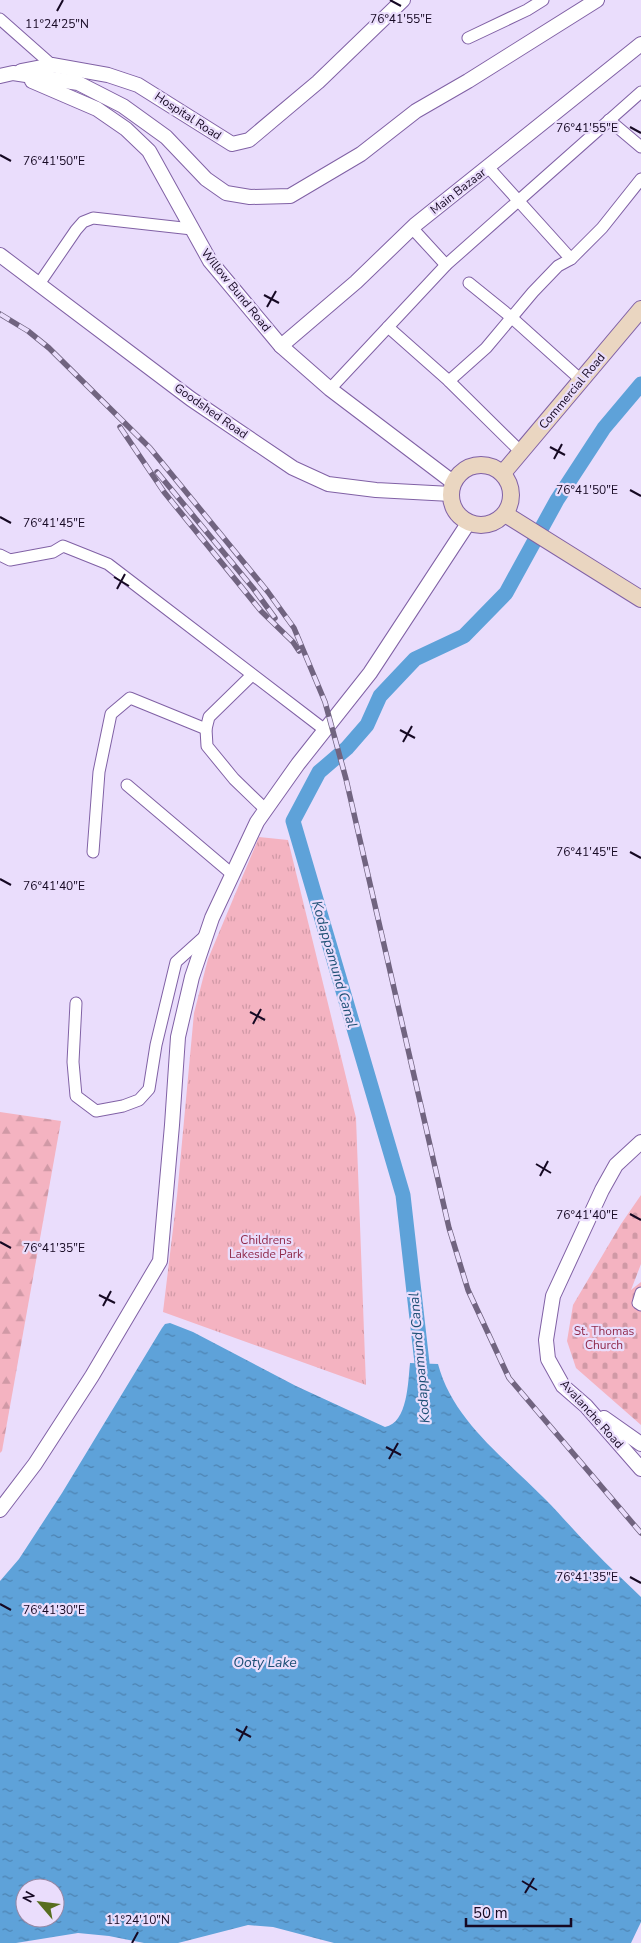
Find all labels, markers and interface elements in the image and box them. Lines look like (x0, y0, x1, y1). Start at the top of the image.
text: 76°41'55"E (370, 11, 432, 27)
text: 11°24'25"N (25, 16, 89, 32)
street label: Hospital Road (152, 88, 224, 144)
text: 76°41'55"E (556, 120, 618, 136)
text: 76°41'50"E (23, 153, 85, 169)
street label: Main Bazaar (427, 164, 490, 218)
street label: Willow Bund Road (198, 245, 274, 335)
street label: Commercial Road (535, 350, 609, 432)
street label: Goodshed Road (171, 380, 251, 442)
text: 76°41'50"E (556, 482, 618, 498)
text: 76°41'45"E (23, 515, 85, 531)
text: 76°41'45"E (556, 844, 618, 860)
text: 76°41'40"E (23, 878, 85, 894)
water label: Kodappamund Canal (307, 898, 362, 1030)
text: 76°41'40"E (556, 1207, 618, 1223)
park label: Childrens Lakeside Park (229, 1232, 304, 1262)
text: 76°41'35"E (23, 1240, 85, 1256)
water label: Kodappamund Canal (404, 1292, 435, 1424)
park label: St. Thomas Church (574, 1323, 635, 1353)
street label: Avalanche Road (557, 1376, 627, 1452)
text: 76°41'35"E (556, 1569, 618, 1585)
text: 76°41'30"E (23, 1602, 85, 1618)
water label: Ooty Lake (233, 1653, 297, 1672)
north arrow (15, 1878, 65, 1928)
text: N (18, 1888, 40, 1906)
scale bar (466, 1896, 571, 1928)
text: 50 m (473, 1903, 508, 1923)
text: 11°24'10"N (106, 1912, 170, 1928)

